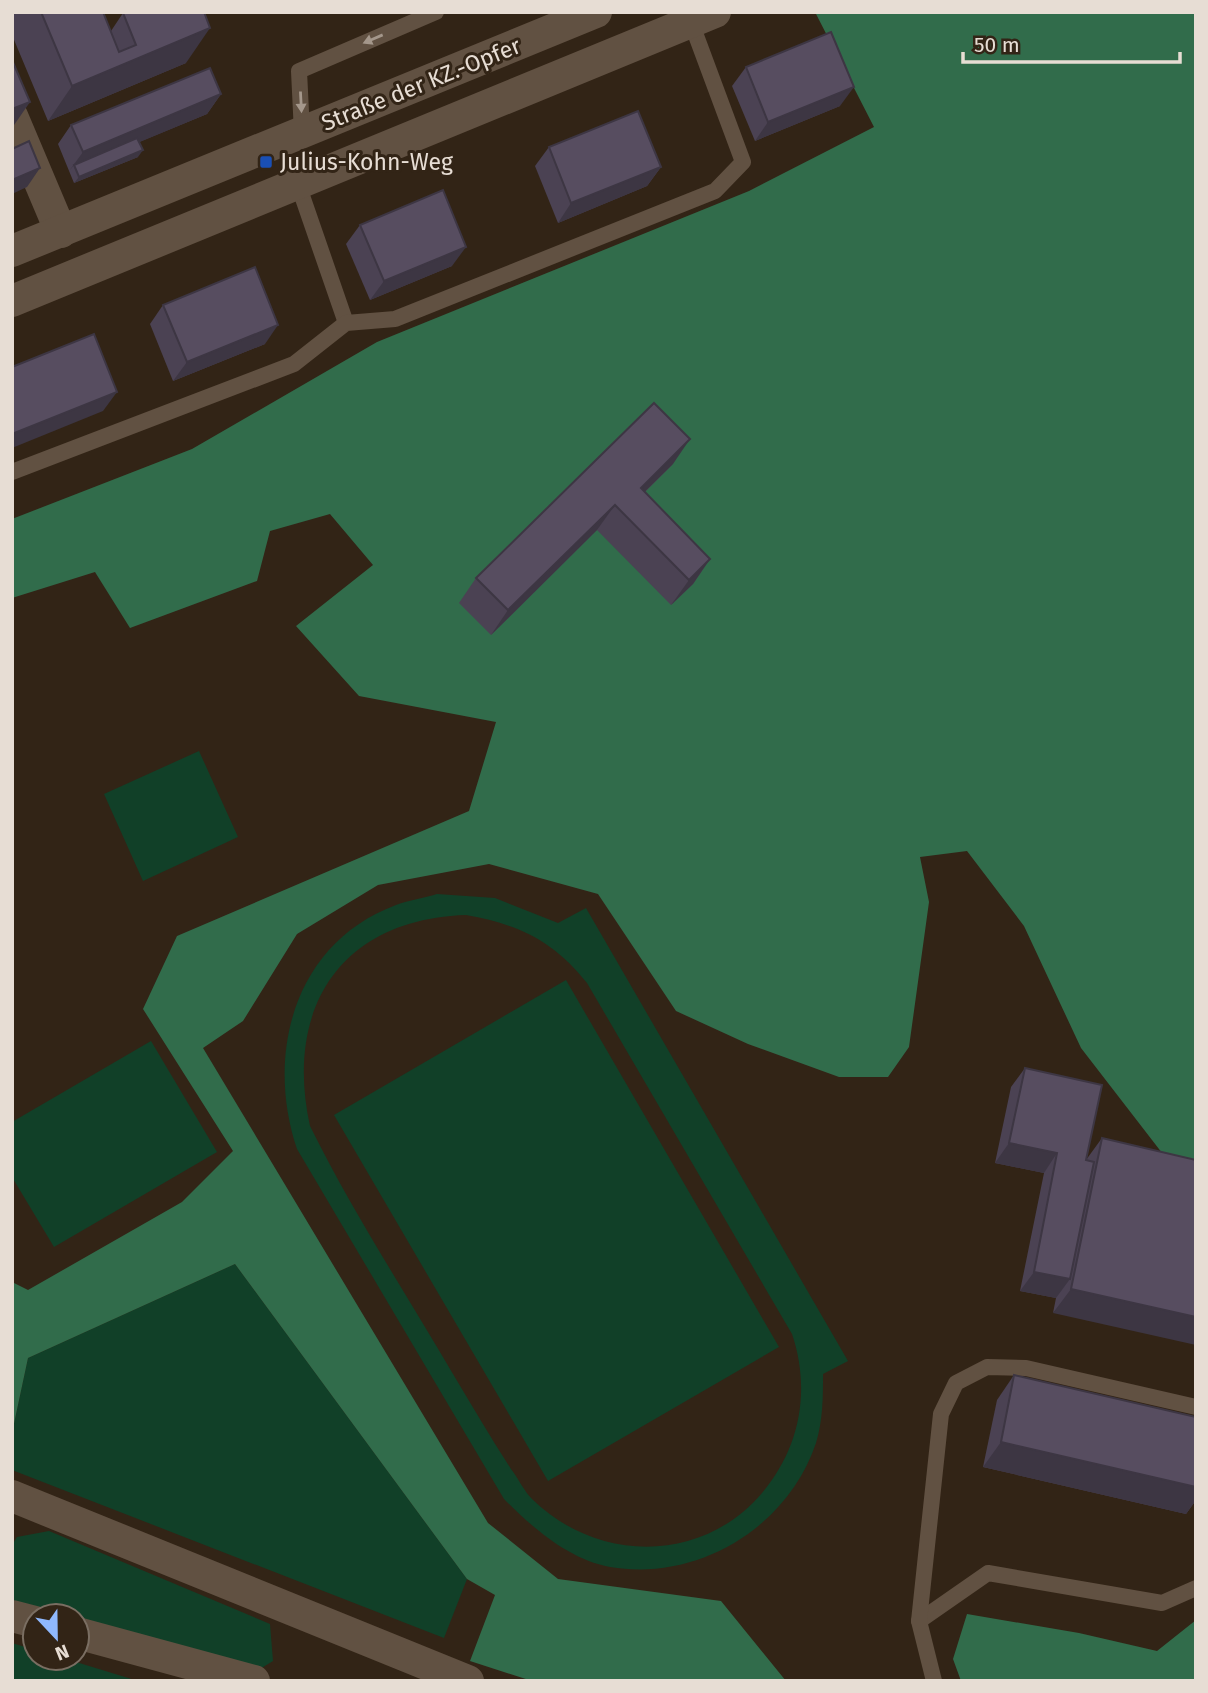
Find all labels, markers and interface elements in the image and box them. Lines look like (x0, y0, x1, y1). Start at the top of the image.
scale bar (963, 21, 1180, 65)
street label: Straße der KZ.-Opfer (317, 31, 525, 137)
text: 50 m (974, 32, 1020, 58)
one-way arrow (363, 34, 384, 45)
one-way arrow (295, 91, 306, 113)
place label: Julius-Kohn-Weg (280, 148, 453, 176)
marker: Julius-Kohn-Weg (258, 154, 274, 170)
north arrow (21, 1602, 91, 1672)
text: N (52, 1639, 72, 1665)

